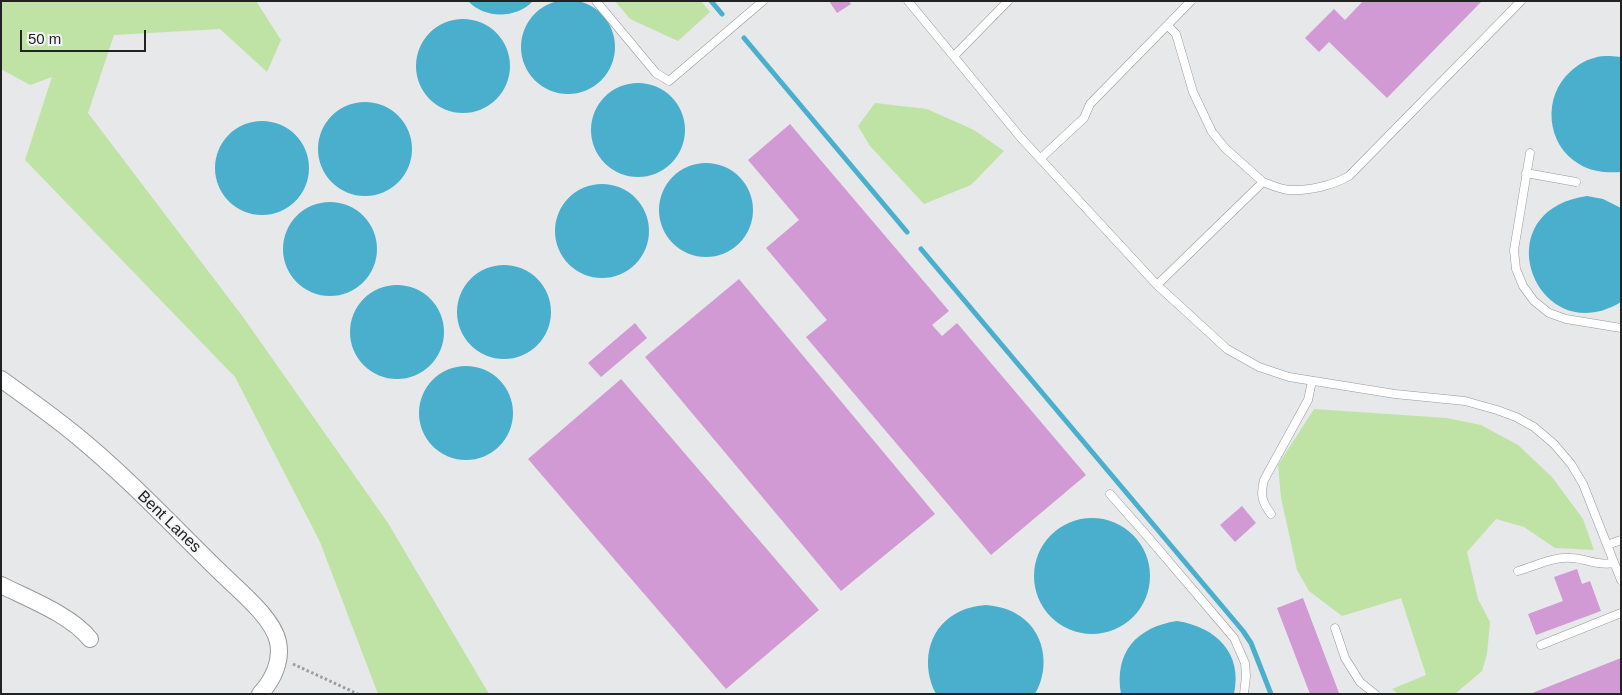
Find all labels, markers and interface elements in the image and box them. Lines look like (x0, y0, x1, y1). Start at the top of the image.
scale bar (22, 20, 149, 52)
text: 50 m (28, 30, 61, 47)
street label: Bent Lanes (133, 487, 205, 557)

